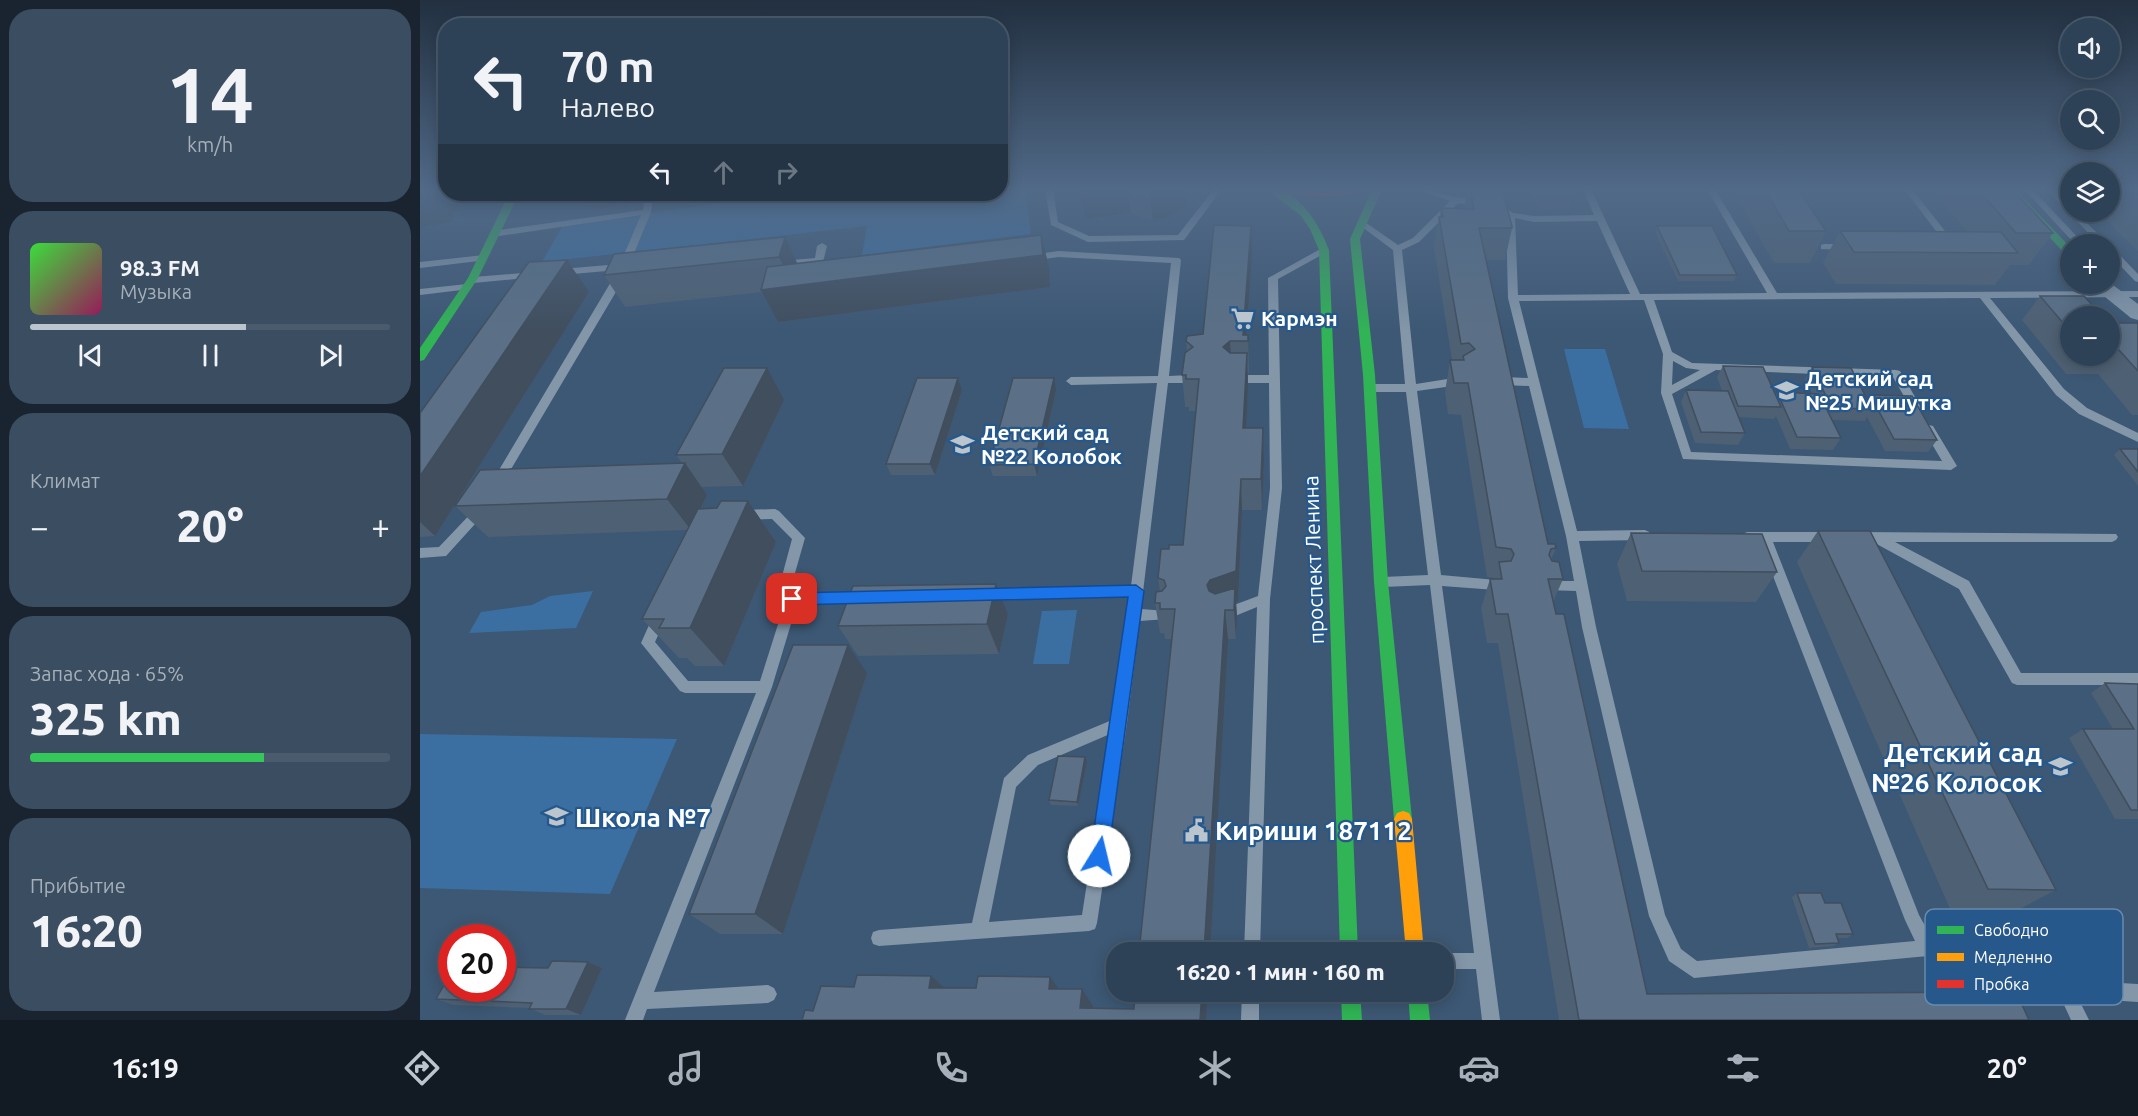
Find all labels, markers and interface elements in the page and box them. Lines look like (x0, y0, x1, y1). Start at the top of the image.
map controls (2060, 18, 2120, 366)
button: sound (2060, 18, 2120, 78)
icon: left (462, 42, 540, 120)
text: 70 m (561, 43, 655, 90)
text: 14 (166, 50, 254, 138)
button: search (2060, 90, 2120, 150)
text: Налево (561, 92, 655, 122)
text: km/h (187, 133, 233, 156)
icon: left (644, 156, 677, 189)
icon: ahead (707, 156, 740, 189)
icon: right (770, 156, 803, 189)
button: layers (2060, 162, 2120, 222)
button: + (2060, 234, 2120, 294)
text: 98.3 FM (120, 255, 200, 280)
text: Музыка (120, 280, 192, 303)
supermarket icon: Кармэн (1230, 305, 1256, 331)
place label: Кармэн (1261, 306, 1338, 330)
button: − (2060, 306, 2120, 366)
icon: previous (74, 339, 107, 372)
icon: pause (194, 339, 227, 372)
icon: next (314, 339, 347, 372)
place label: Детский сад №25 Мишутка (1805, 366, 1952, 414)
school or university icon: Детский сад №25 Мишутка (1774, 377, 1800, 403)
place label: Детский сад №22 Колобок (981, 420, 1122, 468)
school or university icon: Детский сад №22 Колобок (950, 431, 976, 457)
text: Климат (30, 469, 100, 492)
street label: проспект Ленина (1298, 475, 1328, 645)
text: 20° (176, 500, 244, 551)
text: − (30, 508, 49, 545)
text: + (371, 508, 390, 545)
pin (766, 573, 817, 624)
icon: arrive (775, 582, 808, 615)
text: Запас хода · 65% (30, 662, 184, 685)
text: 325 km (30, 693, 182, 744)
place label: Детский сад №26 Колосок (1871, 738, 2042, 797)
school or university icon: Детский сад №26 Колосок (2047, 754, 2073, 780)
place label: Школа №7 (575, 803, 711, 832)
school or university icon: Школа №7 (544, 804, 570, 830)
place label: Кириши 187112 (1215, 816, 1412, 845)
public building icon: Кириши 187112 (1184, 817, 1210, 843)
position arrow (1067, 824, 1131, 888)
text: Прибытие (30, 874, 126, 897)
text: 16:20 (30, 905, 143, 956)
legend (1925, 909, 2123, 1005)
text: Свободно (1974, 921, 2049, 939)
speed limit sign: 20 (438, 924, 516, 1002)
text: Медленно (1974, 948, 2053, 966)
text: 16:20 · 1 мин · 160 m (1175, 959, 1385, 984)
text: Пробка (1974, 975, 2030, 993)
icon: directions (401, 1047, 443, 1089)
icon: music (665, 1047, 707, 1089)
icon: phone (930, 1047, 972, 1089)
icon: climate (1194, 1047, 1236, 1089)
icon: car (1458, 1047, 1500, 1089)
icon: filters (1722, 1047, 1764, 1089)
text: 16:19 (111, 1053, 179, 1083)
text: 20° (1987, 1053, 2027, 1083)

